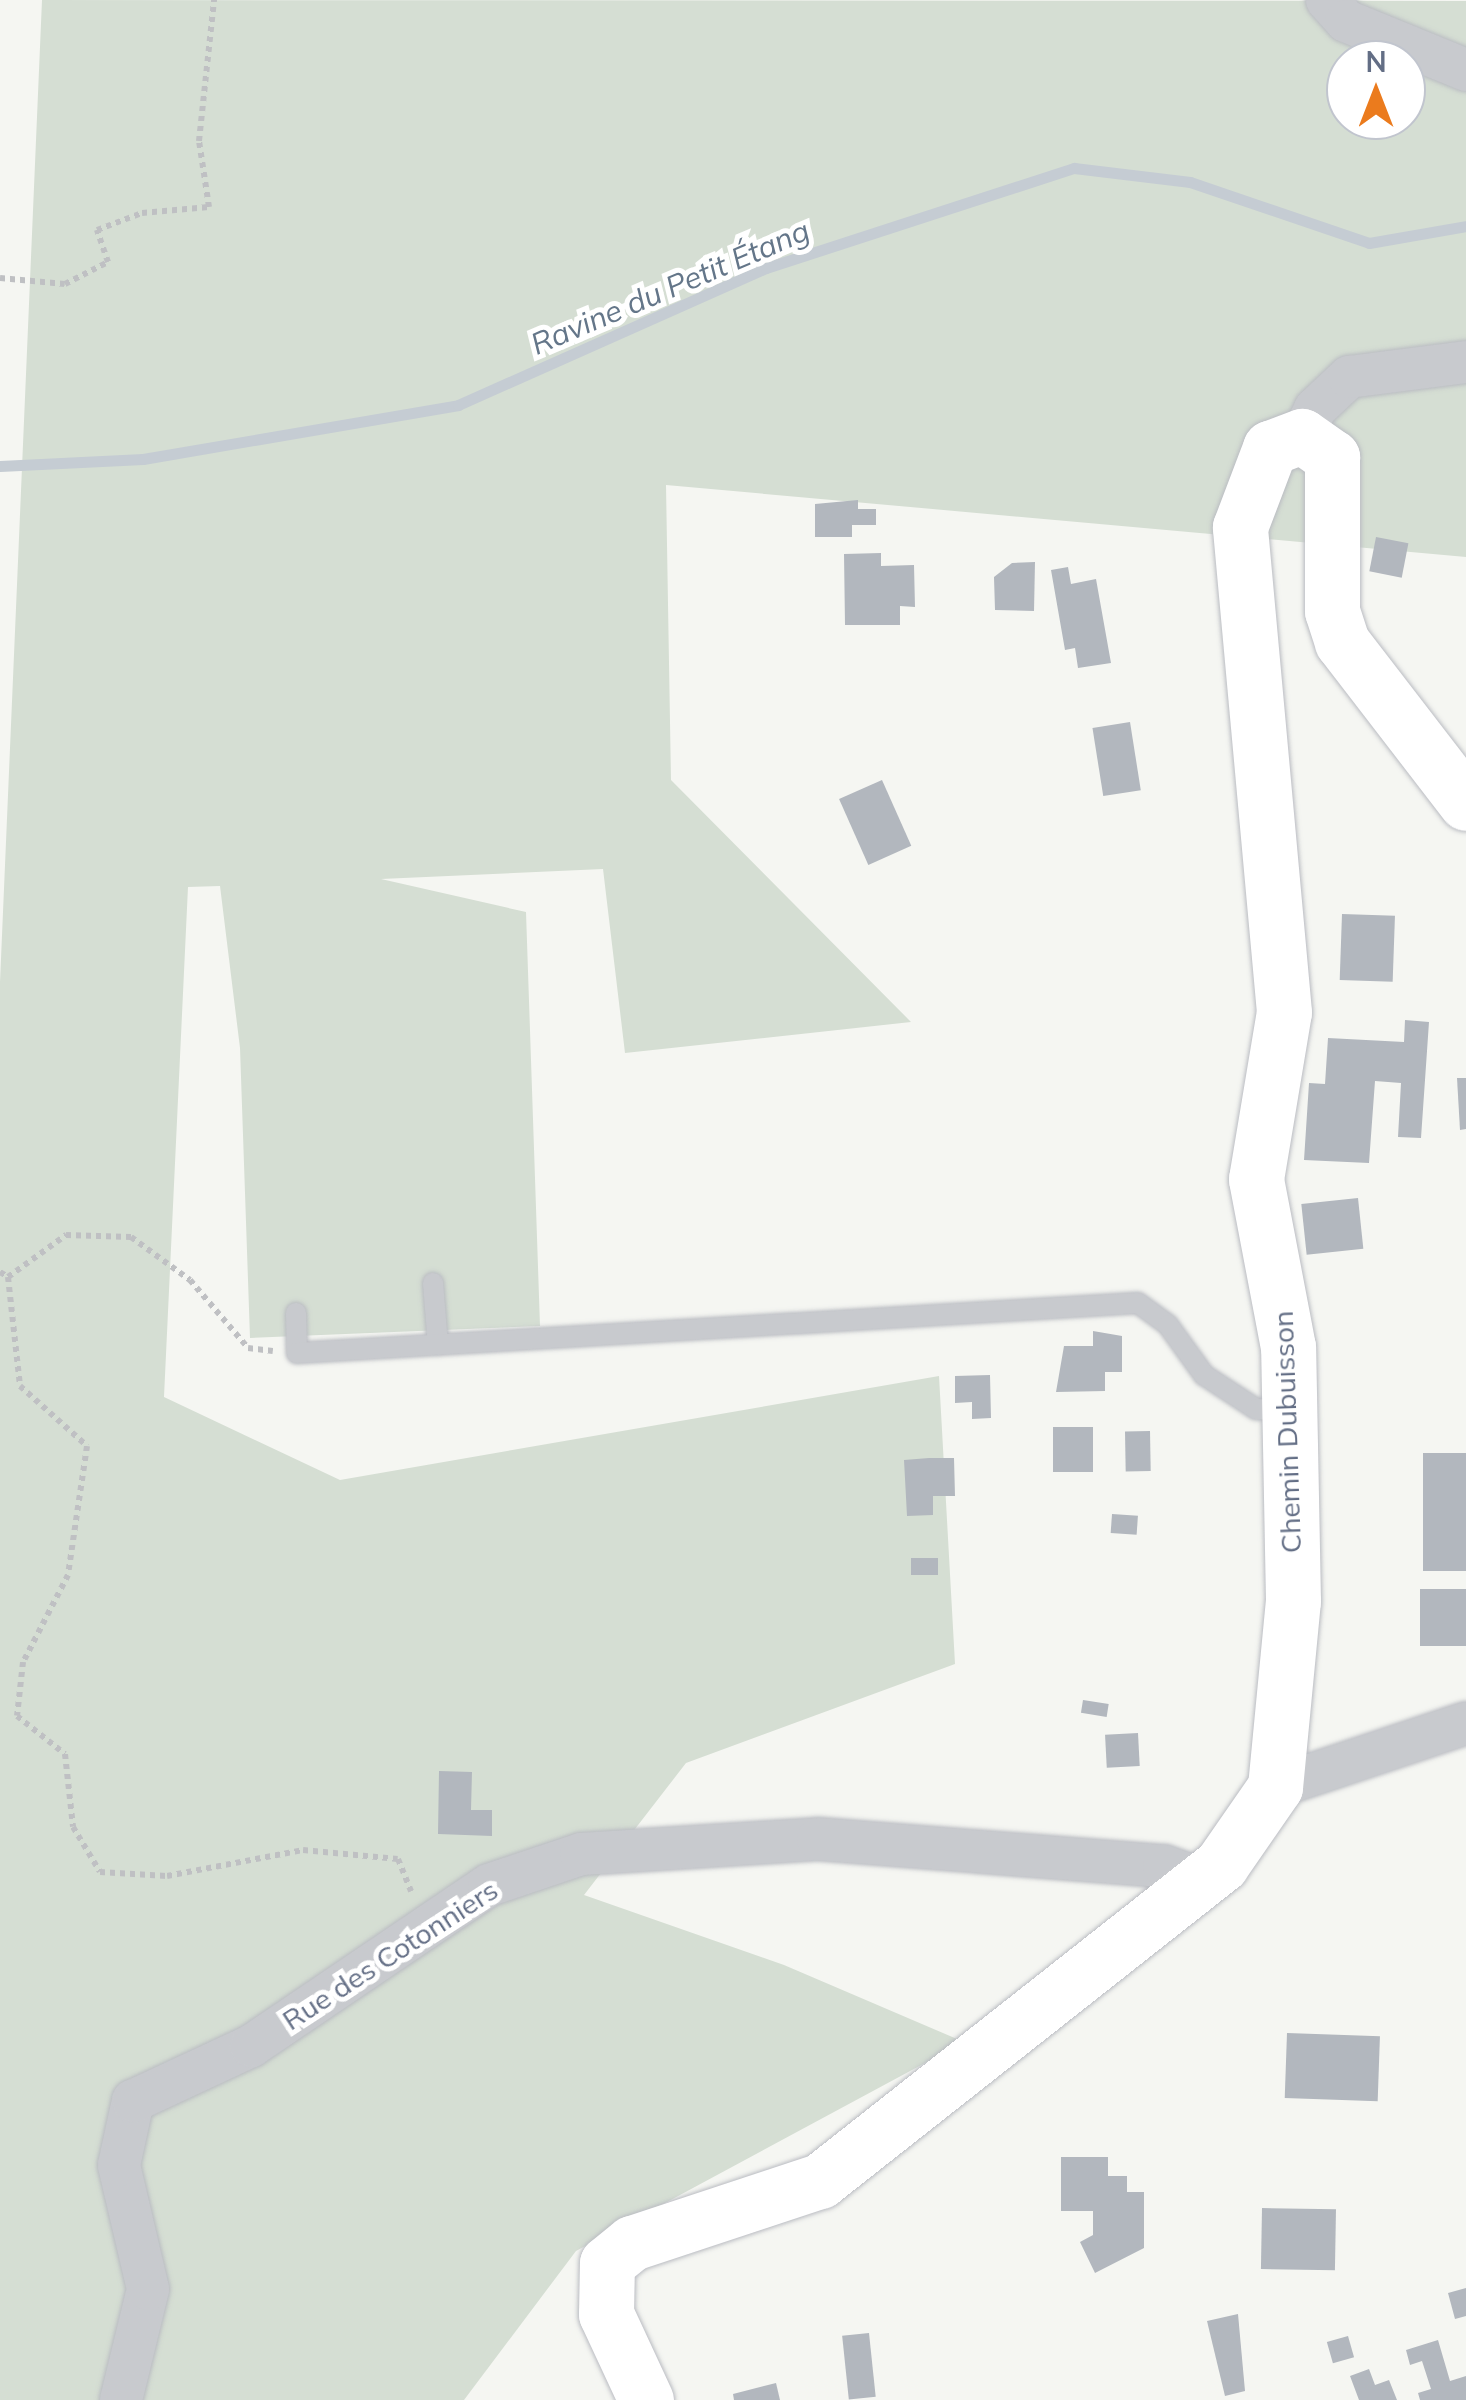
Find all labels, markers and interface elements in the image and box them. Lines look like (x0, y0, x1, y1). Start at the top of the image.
north arrow (1326, 40, 1426, 140)
text: N (1365, 44, 1387, 79)
water label: Ravine du Petit Étang (525, 212, 815, 362)
street label: Chemin Dubuisson (1266, 1310, 1308, 1554)
street label: Rue des Cotonniers (276, 1873, 504, 2037)

